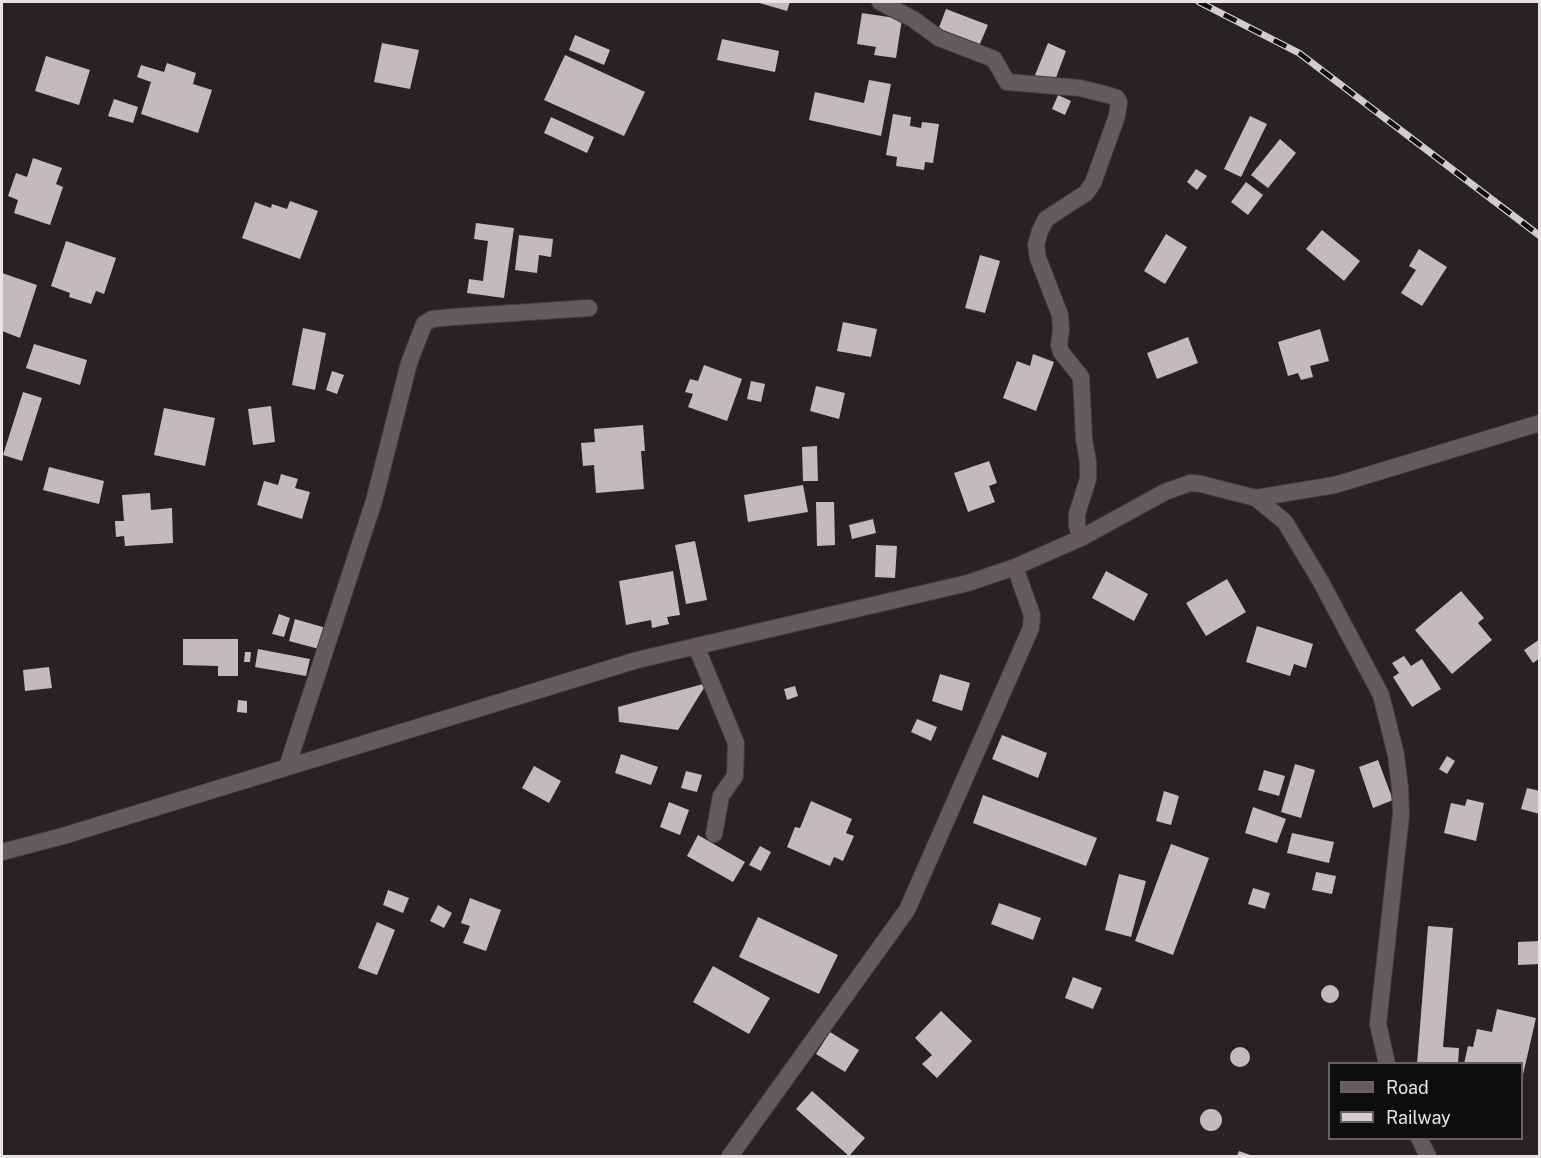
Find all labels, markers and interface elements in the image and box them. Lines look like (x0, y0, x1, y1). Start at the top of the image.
legend (1328, 1062, 1523, 1140)
text: Road (1386, 1077, 1429, 1098)
text: Railway (1386, 1107, 1451, 1128)

